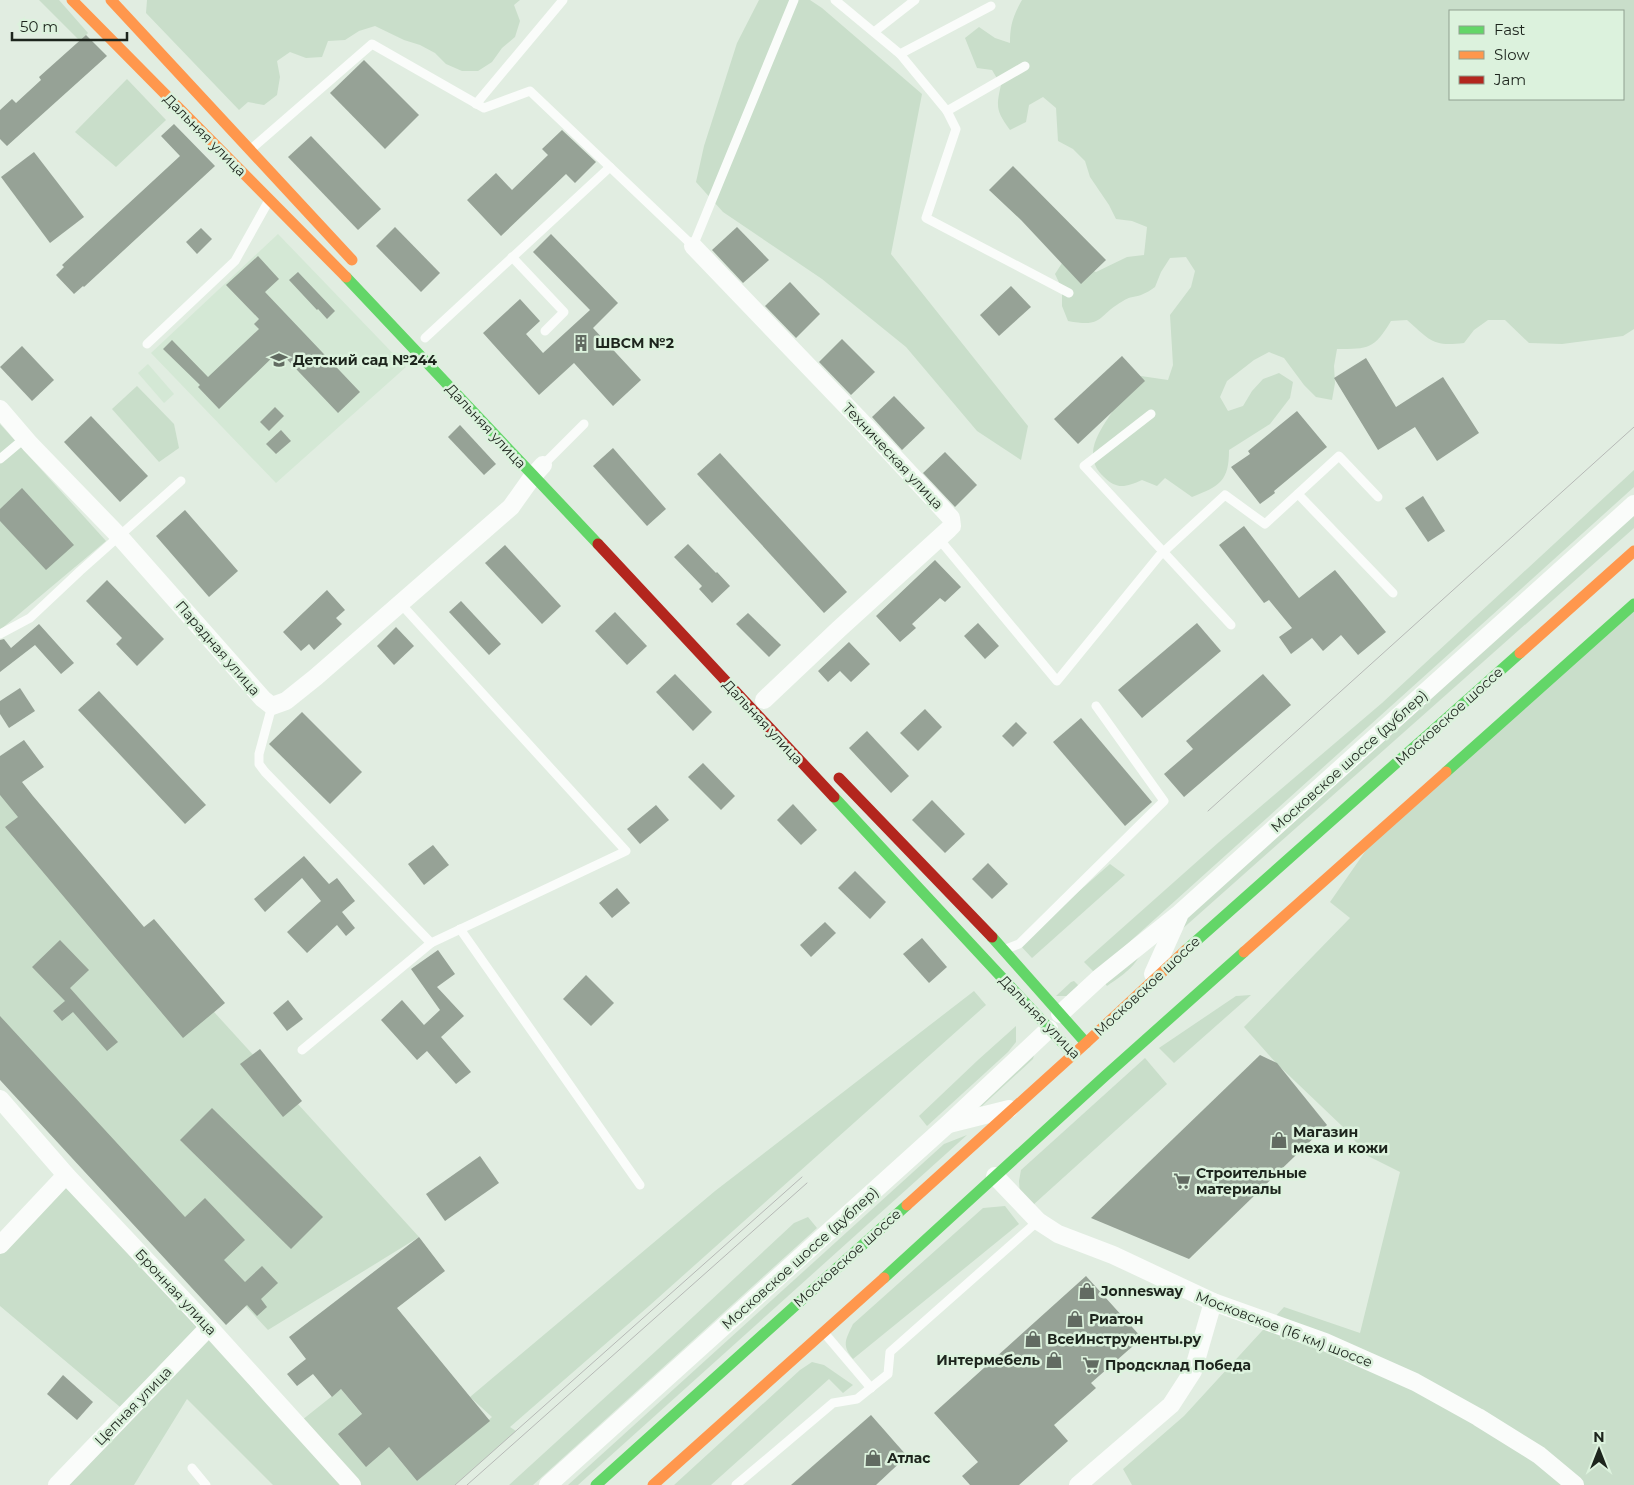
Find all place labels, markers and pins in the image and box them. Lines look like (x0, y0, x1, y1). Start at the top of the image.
building icon: ШВСМ №2 (571, 333, 591, 353)
place label: ШВСМ №2 (595, 334, 674, 352)
school or university icon: Детский сад №244 (269, 350, 289, 370)
place label: Детский сад №244 (293, 351, 437, 369)
place label: Магазин меха и кожи (1293, 1123, 1388, 1157)
shop icon: Магазин меха и кожи (1269, 1130, 1289, 1150)
place label: Строительные материалы (1196, 1164, 1307, 1198)
supermarket icon: Строительные материалы (1172, 1171, 1192, 1191)
shop icon: Jonnesway (1077, 1281, 1097, 1301)
place label: Jonnesway (1100, 1282, 1184, 1300)
shop icon: Риатон (1065, 1309, 1085, 1329)
place label: Риатон (1089, 1310, 1143, 1328)
shop icon: ВсеИнструменты.ру (1023, 1329, 1043, 1349)
place label: ВсеИнструменты.ру (1047, 1330, 1202, 1348)
shop icon: Интермебель (1044, 1350, 1064, 1370)
place label: Интермебель (936, 1351, 1041, 1369)
supermarket icon: Продсклад Победа (1081, 1355, 1101, 1375)
place label: Продсклад Победа (1105, 1356, 1251, 1374)
shop icon: Атлас (863, 1448, 883, 1468)
place label: Атлас (887, 1449, 931, 1467)

